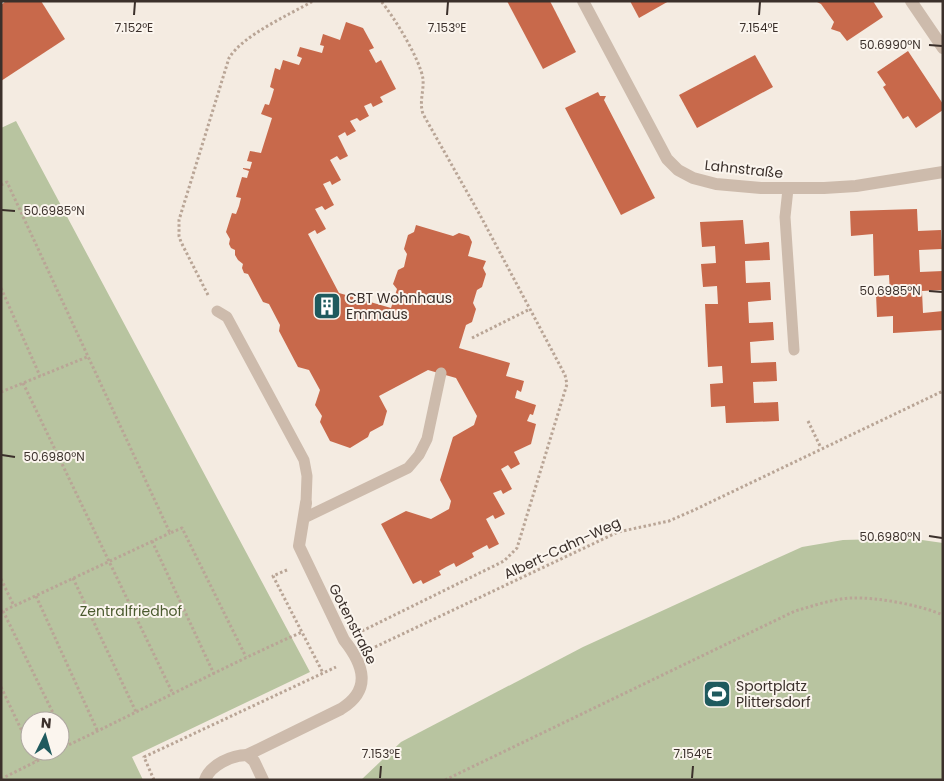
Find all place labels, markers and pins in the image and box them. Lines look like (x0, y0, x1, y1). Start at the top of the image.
place label: CBT Wohnhaus Emmaus (346, 288, 452, 324)
building icon: CBT Wohnhaus Emmaus (312, 291, 342, 321)
place label: Sportplatz Plittersdorf (736, 676, 811, 712)
sports icon: Sportplatz Plittersdorf (702, 679, 732, 709)

